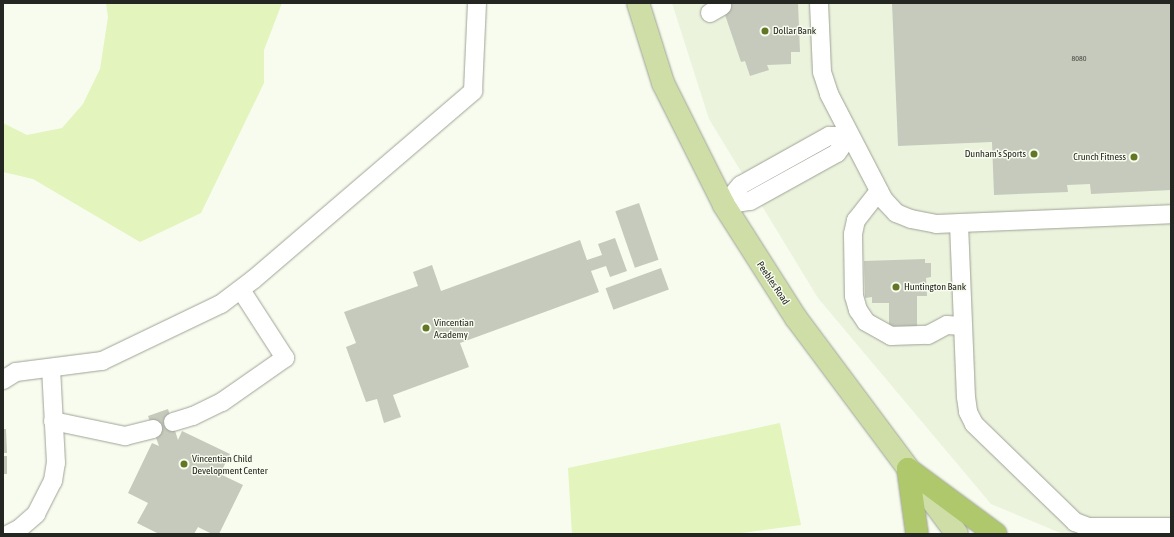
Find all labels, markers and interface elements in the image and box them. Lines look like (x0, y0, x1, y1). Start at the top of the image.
place label: Dollar Bank (773, 25, 816, 37)
marker: Dollar Bank (760, 26, 770, 36)
house number: 8080 (1071, 54, 1087, 64)
place label: Dunham's Sports (965, 148, 1026, 160)
marker: Dunham's Sports (1029, 149, 1039, 159)
place label: Crunch Fitness (1073, 151, 1126, 163)
marker: Crunch Fitness (1129, 152, 1139, 162)
street label: Peebles Road (754, 259, 792, 307)
place label: Huntington Bank (904, 281, 966, 293)
marker: Huntington Bank (891, 282, 901, 292)
place label: Vincentian Academy (434, 316, 474, 340)
marker: Vincentian Academy (421, 323, 431, 333)
place label: Vincentian Child Development Center (192, 452, 268, 476)
marker: Vincentian Child Development Center (179, 459, 189, 469)

